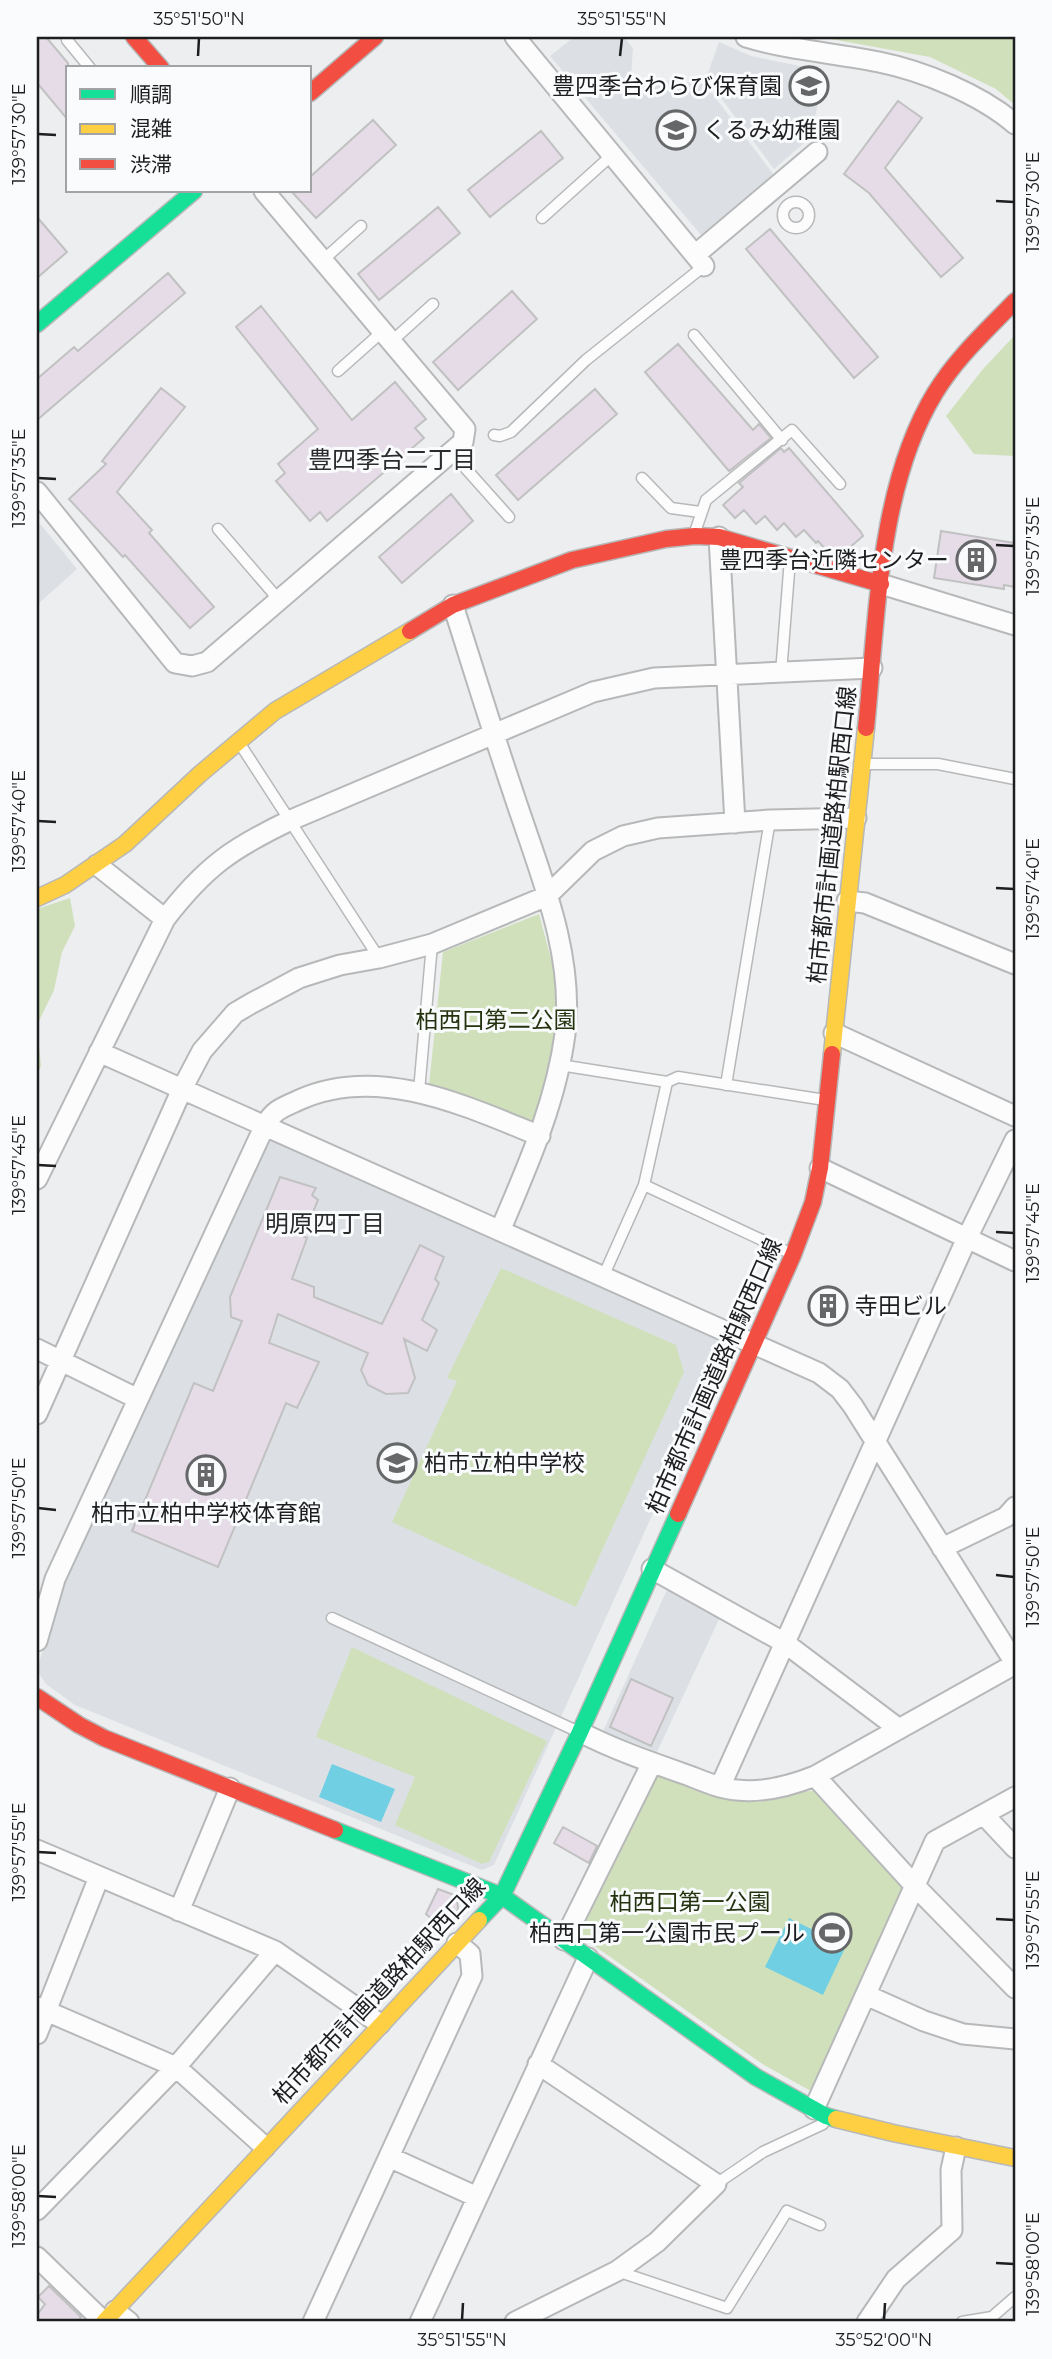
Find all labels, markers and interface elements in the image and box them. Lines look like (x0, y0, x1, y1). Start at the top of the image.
text: 35°51'50"N (153, 8, 245, 30)
text: 35°51'55"N (577, 8, 667, 30)
school or university icon: 豊四季台わらび保育園 (788, 65, 830, 107)
legend (66, 66, 312, 192)
place label: 豊四季台わらび保育園 (552, 72, 782, 100)
text: 順調 (130, 82, 172, 107)
text: 139°57'30"E (8, 83, 30, 185)
school or university icon: くるみ幼稚園 (655, 109, 697, 151)
text: 混雑 (130, 116, 172, 141)
place label: くるみ幼稚園 (703, 116, 841, 144)
text: 139°57'30"E (1022, 151, 1044, 253)
text: 渋滞 (130, 152, 172, 177)
text: 139°57'35"E (8, 428, 30, 528)
district label: 豊四季台二丁目 (308, 445, 476, 474)
text: 139°57'35"E (1022, 496, 1044, 596)
building icon: 豊四季台近隣センター (955, 539, 997, 581)
place label: 豊四季台近隣センター (719, 546, 949, 574)
street label: 柏市都市計画道路柏駅西口線 (802, 685, 862, 985)
text: 139°57'40"E (8, 770, 30, 872)
text: 139°57'40"E (1022, 838, 1044, 940)
park label: 柏西口第二公園 (416, 1006, 577, 1034)
text: 139°57'45"E (8, 1115, 30, 1215)
text: 139°57'45"E (1022, 1183, 1044, 1283)
district label: 明原四丁目 (265, 1209, 385, 1238)
street label: 柏市都市計画道路柏駅西口線 (640, 1234, 788, 1518)
building icon: 寺田ビル (807, 1285, 849, 1327)
place label: 寺田ビル (855, 1292, 947, 1320)
school or university icon: 柏市立柏中学校 (376, 1442, 418, 1484)
place label: 柏市立柏中学校 (424, 1449, 585, 1477)
building icon: 柏市立柏中学校体育館 (185, 1454, 227, 1496)
text: 139°57'50"E (8, 1457, 30, 1559)
place label: 柏市立柏中学校体育館 (91, 1499, 321, 1527)
text: 139°57'50"E (1022, 1526, 1044, 1628)
text: 139°57'55"E (8, 1802, 30, 1902)
text: 139°57'55"E (1022, 1870, 1044, 1970)
street label: 柏市都市計画道路柏駅西口線 (267, 1872, 491, 2110)
park label: 柏西口第一公園 (610, 1888, 771, 1916)
sports icon: 柏西口第一公園市民プール (811, 1912, 853, 1954)
place label: 柏西口第一公園市民プール (529, 1919, 805, 1947)
text: 139°58'00"E (8, 2144, 30, 2248)
text: 139°58'00"E (1022, 2212, 1044, 2316)
text: 35°51'55"N (417, 2329, 507, 2351)
text: 35°52'00"N (836, 2329, 933, 2351)

